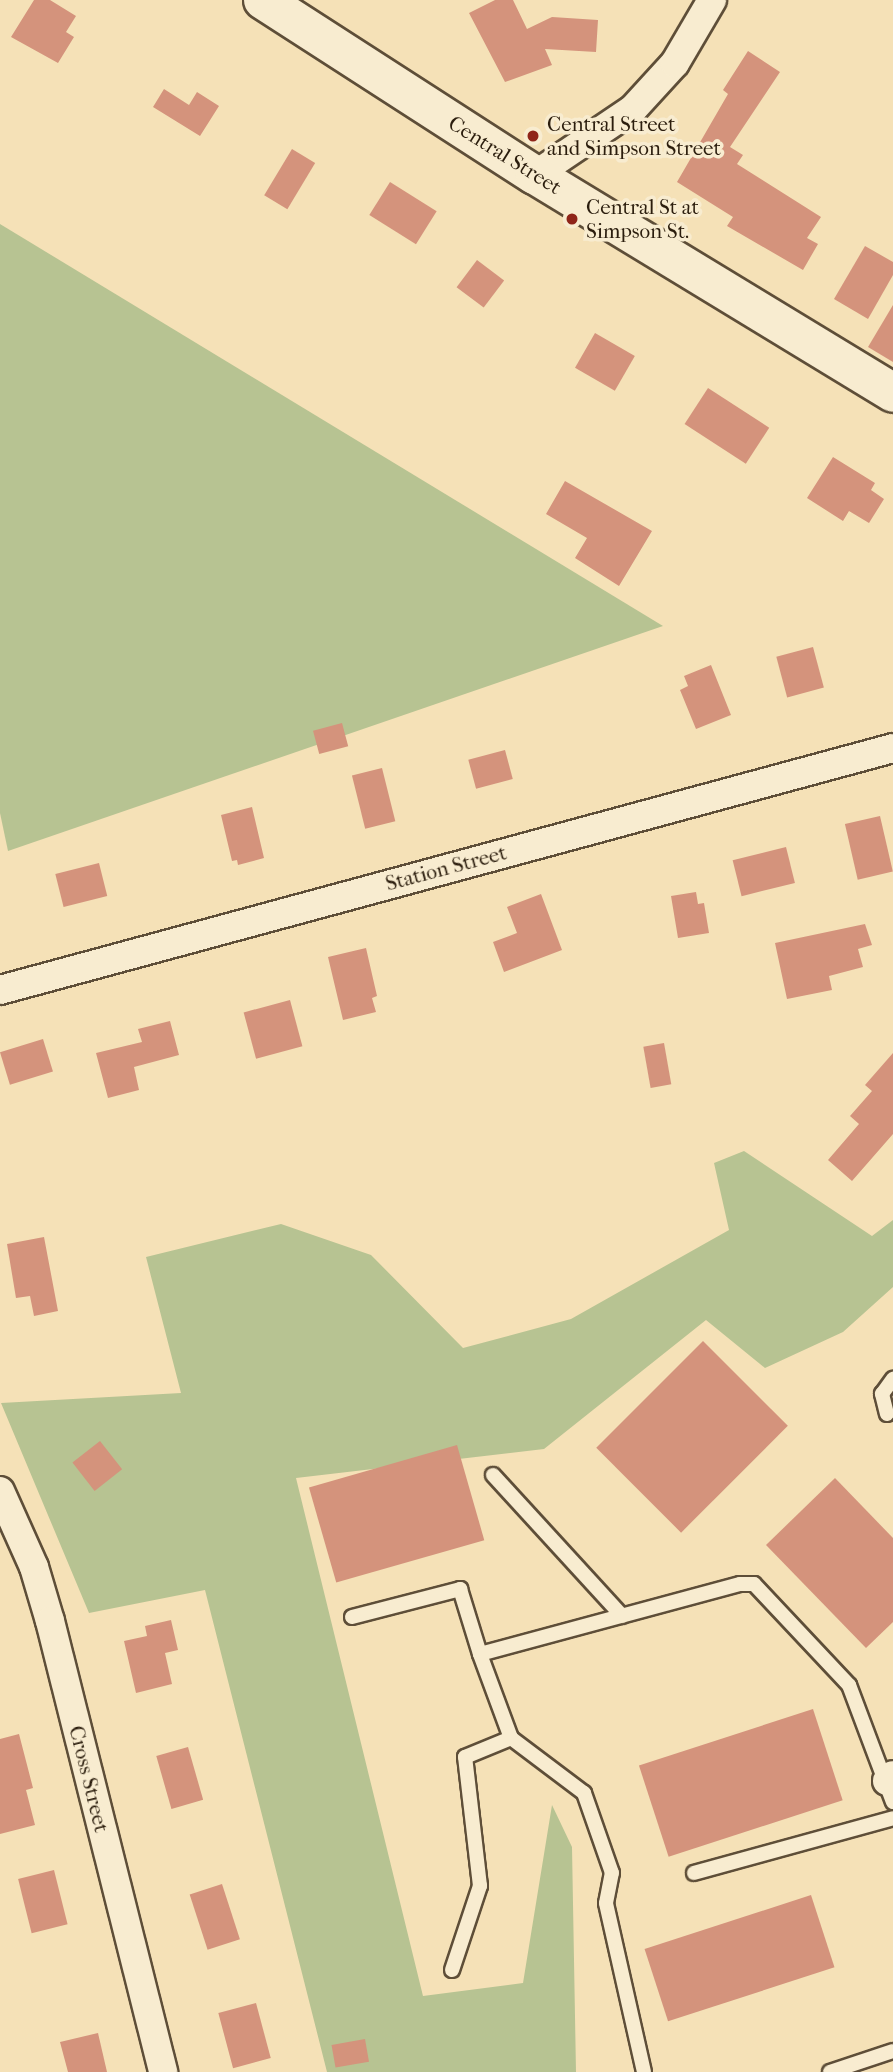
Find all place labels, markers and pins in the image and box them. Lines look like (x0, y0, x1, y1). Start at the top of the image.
place label: Central Street and Simpson Street (547, 111, 721, 161)
marker: Central Street and Simpson Street (525, 128, 541, 144)
place label: Central St at Simpson St. (586, 194, 699, 244)
marker: Central St at Simpson St. (564, 211, 580, 227)

